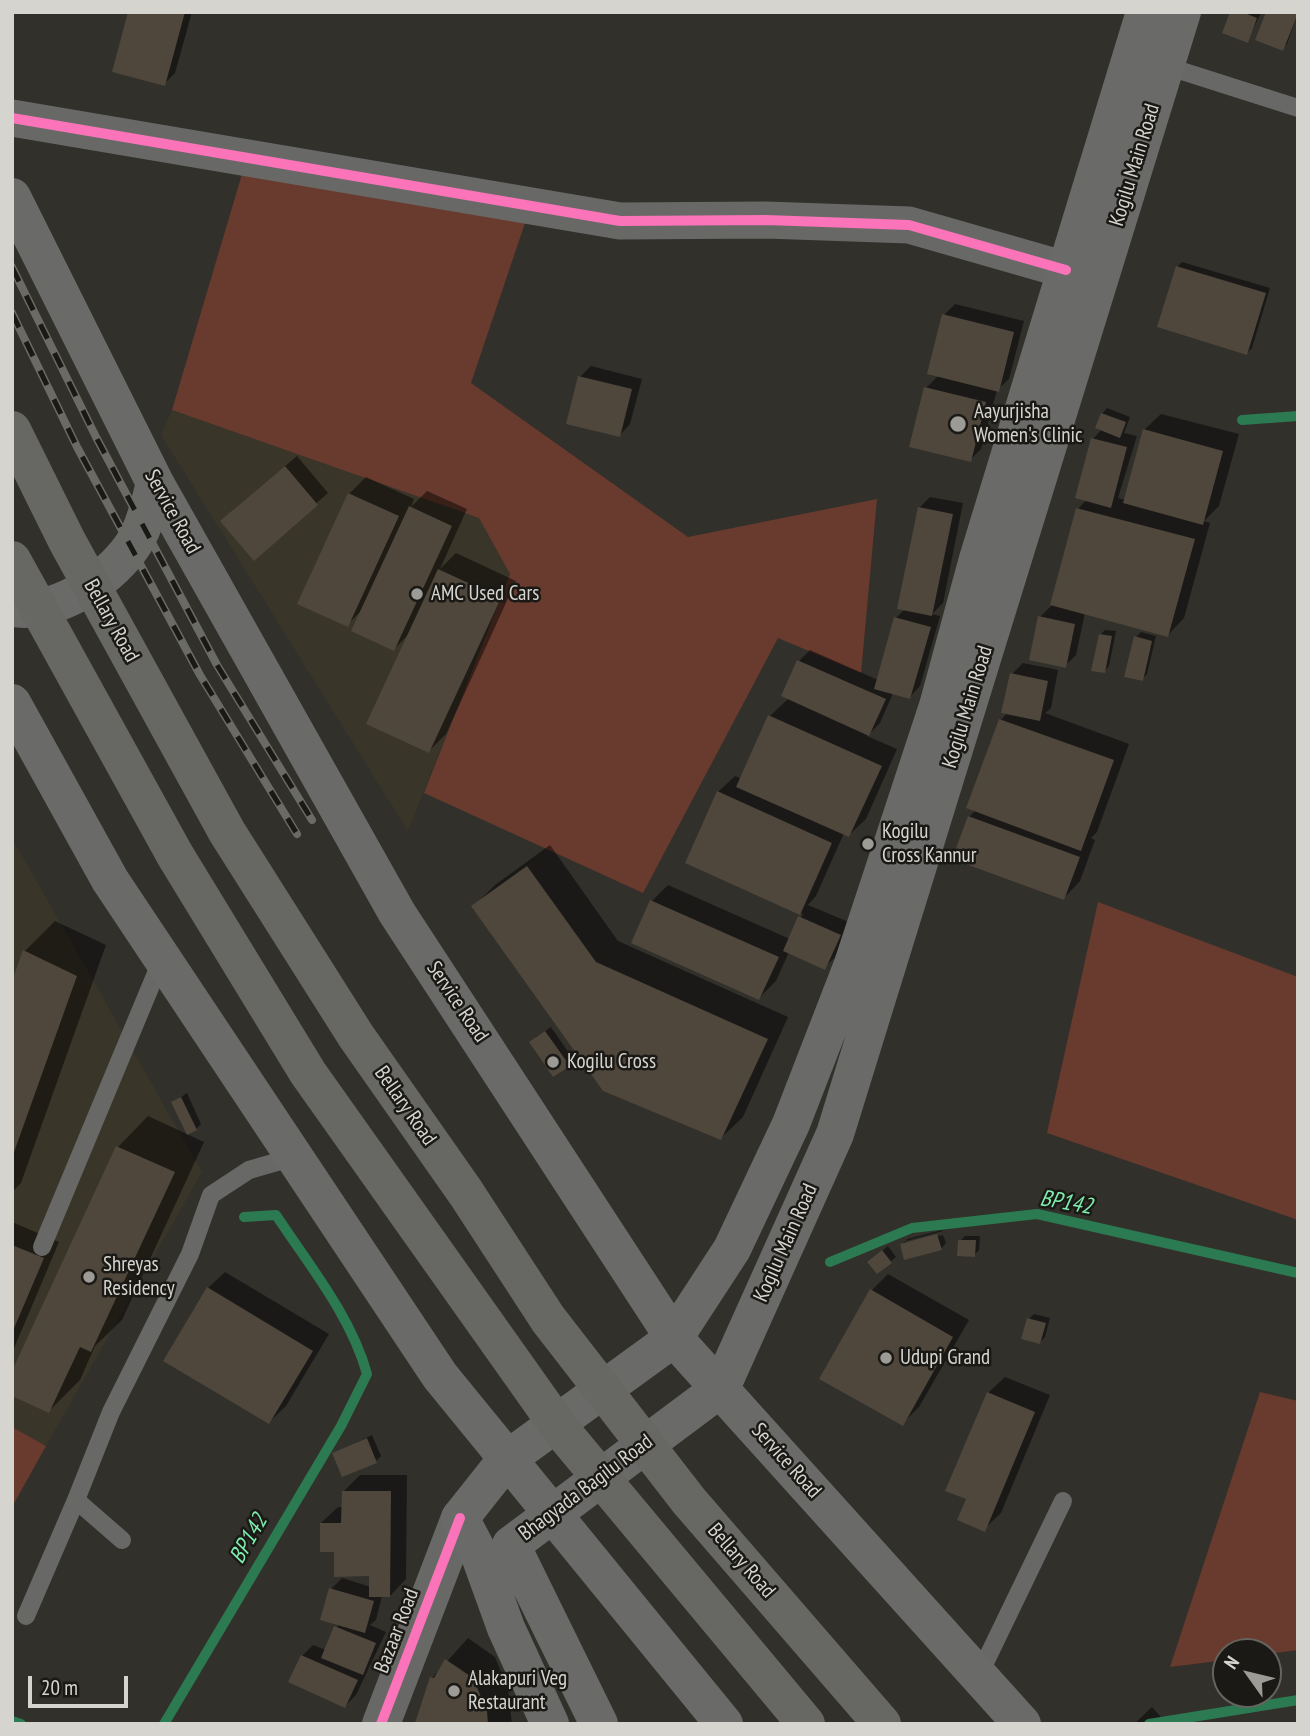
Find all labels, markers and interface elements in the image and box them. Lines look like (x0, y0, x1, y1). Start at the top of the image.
street label: Kogilu Main Road (1104, 101, 1166, 229)
place label: Aayurjisha Women's Clinic (974, 399, 1083, 449)
marker: Aayurjisha Women's Clinic (948, 414, 968, 434)
street label: Service Road (139, 466, 205, 558)
street label: Bellary Road (78, 575, 144, 667)
place label: AMC Used Cars (431, 581, 539, 607)
marker: AMC Used Cars (409, 586, 425, 602)
street label: Kogilu Main Road (937, 643, 999, 771)
place label: Kogilu Cross Kannur (882, 819, 976, 869)
marker: Kogilu Cross Kannur (860, 836, 876, 852)
street label: Service Road (421, 957, 493, 1047)
place label: Kogilu Cross (567, 1049, 656, 1075)
marker: Kogilu Cross (545, 1054, 561, 1070)
street label: Bellary Road (369, 1062, 441, 1150)
street label: Kogilu Main Road (749, 1180, 823, 1306)
water label: BP142 (1038, 1185, 1094, 1221)
place label: Shreyas Residency (103, 1252, 175, 1302)
marker: Shreyas Residency (81, 1269, 97, 1285)
place label: Udupi Grand (900, 1345, 990, 1371)
marker: Udupi Grand (878, 1350, 894, 1366)
street label: Service Road (746, 1418, 826, 1504)
street label: Bhagyada Bagilu Road (514, 1429, 658, 1547)
water label: BP142 (224, 1509, 274, 1569)
street label: Bellary Road (702, 1519, 780, 1603)
street label: Bazaar Road (369, 1585, 425, 1677)
north arrow (1212, 1638, 1282, 1708)
text: N (1218, 1651, 1244, 1673)
scale bar (32, 1662, 131, 1706)
place label: Alakapuri Veg Restaurant (468, 1666, 567, 1716)
text: 20 m (41, 1674, 78, 1701)
marker: Alakapuri Veg Restaurant (446, 1683, 462, 1699)

